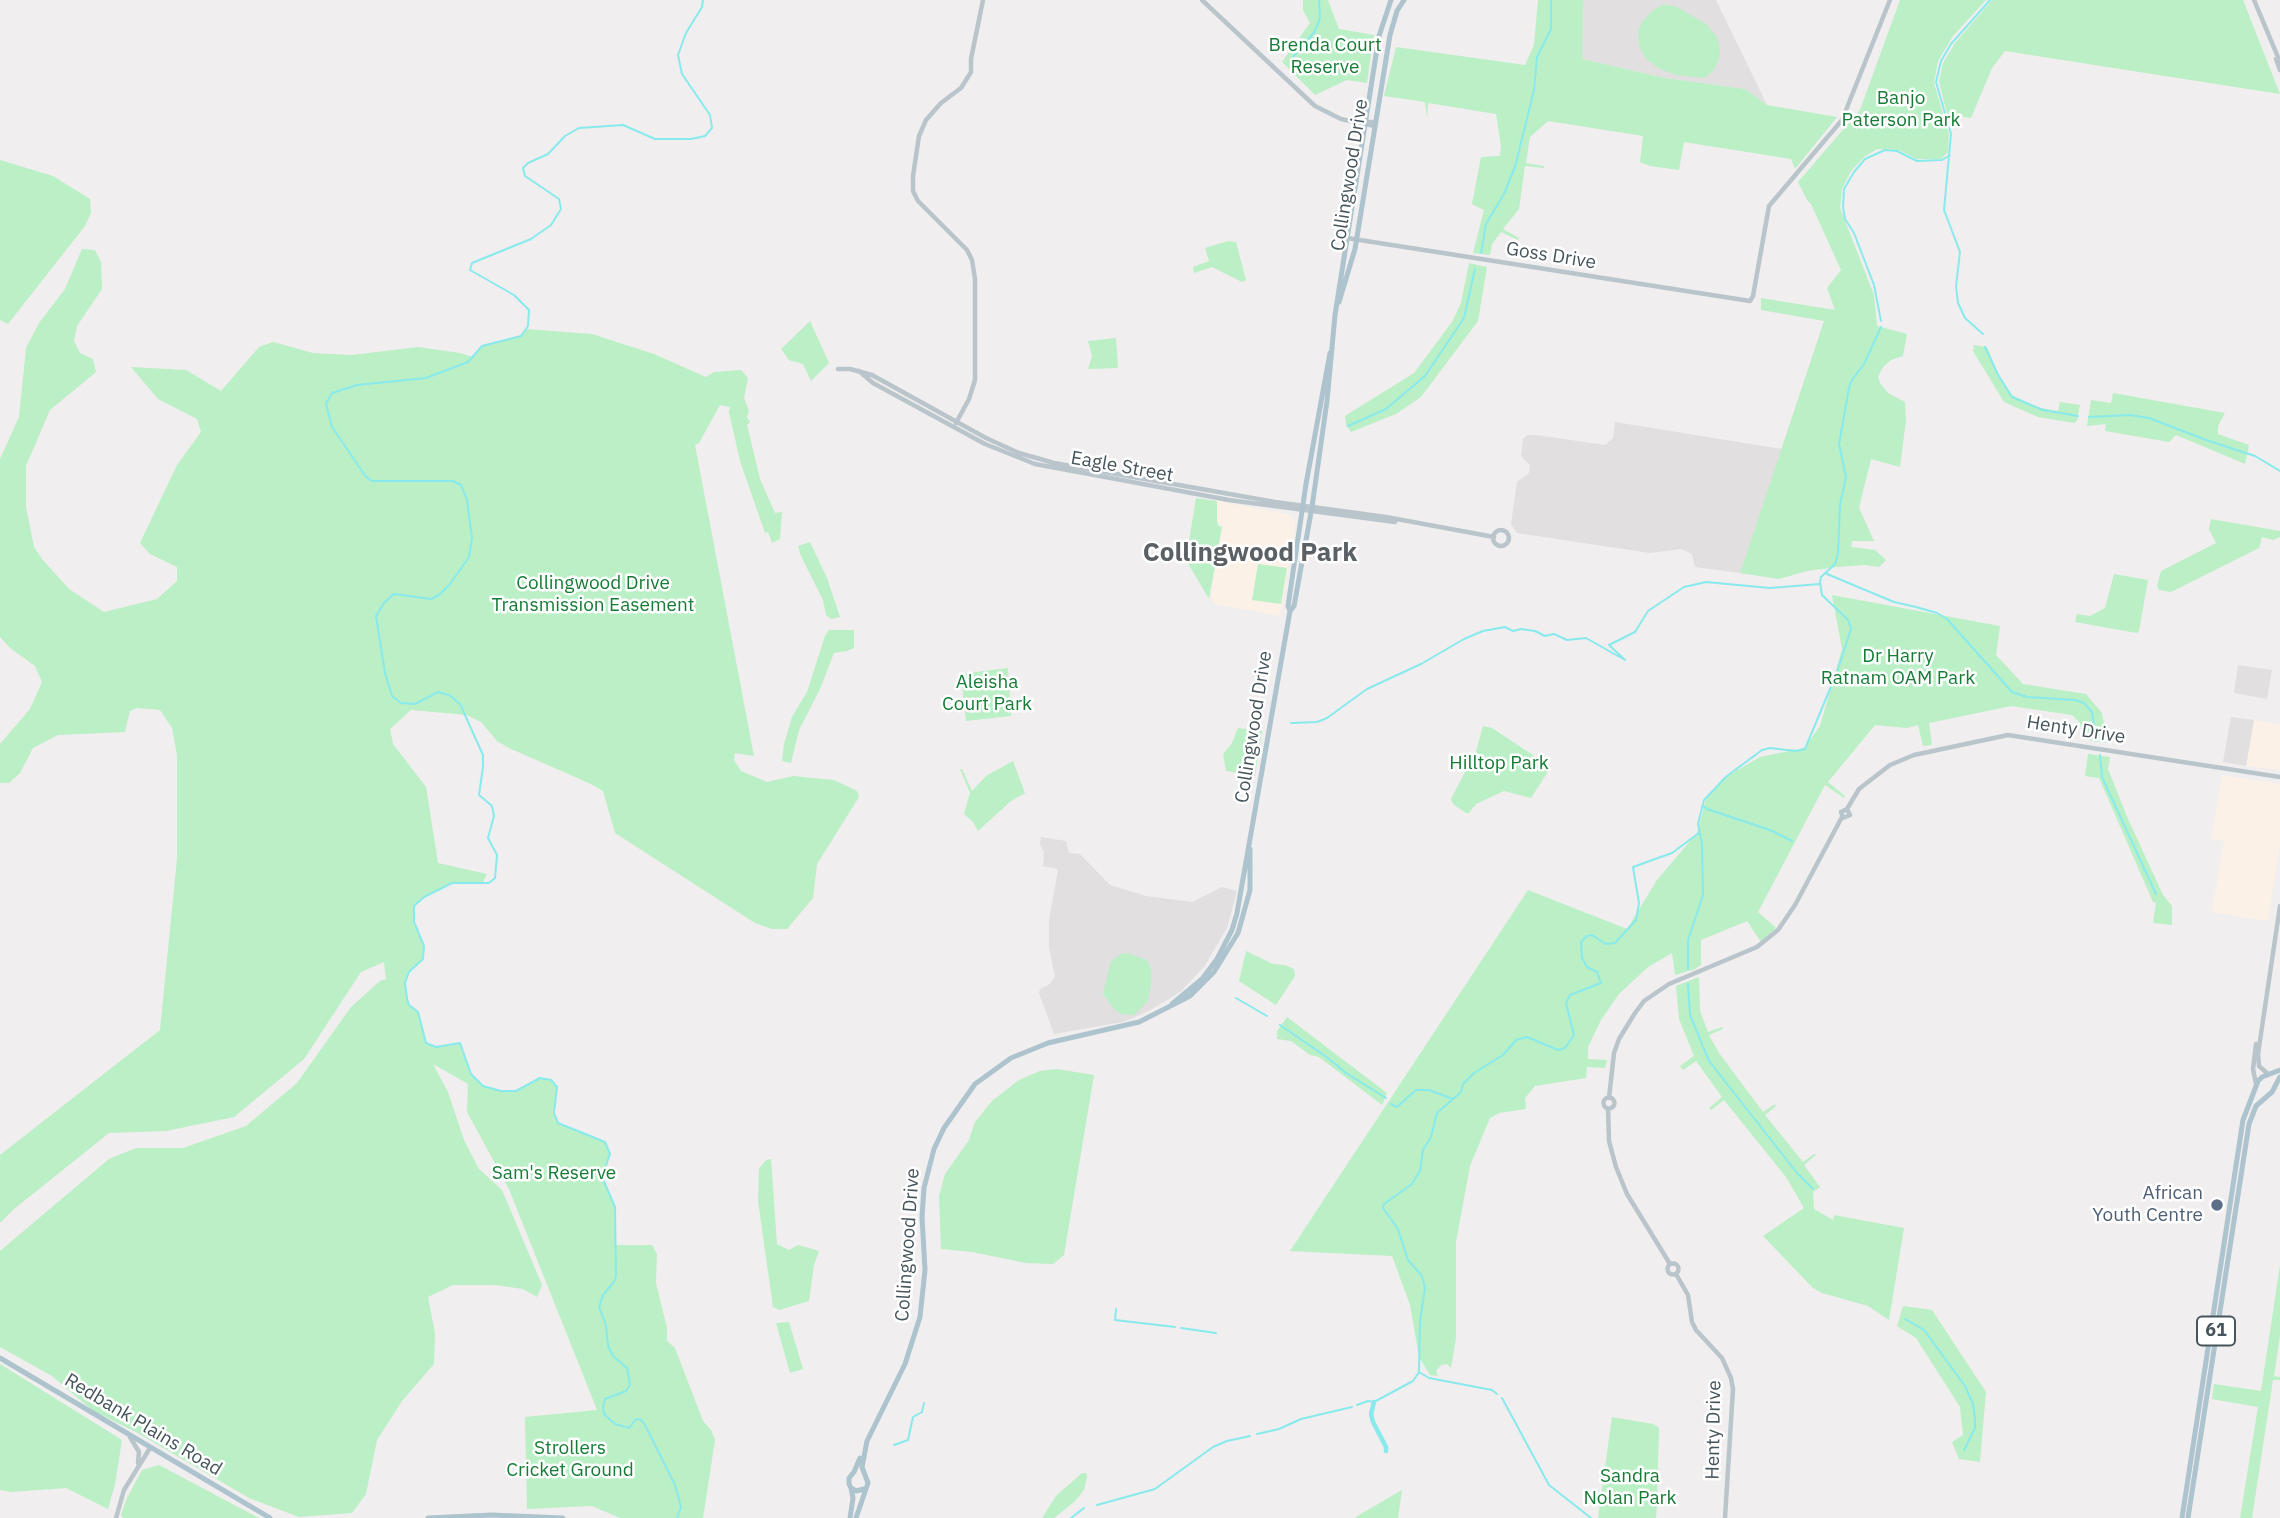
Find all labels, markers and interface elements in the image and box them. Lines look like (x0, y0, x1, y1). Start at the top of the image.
park label: Brenda Court Reserve (1268, 35, 1382, 79)
park label: Banjo Paterson Park (1841, 88, 1961, 132)
street label: Collingwood Drive (1327, 97, 1373, 253)
street label: Goss Drive (1504, 238, 1598, 274)
street label: Eagle Street (1069, 447, 1175, 487)
district label: Collingwood Park (1143, 537, 1357, 569)
park label: Collingwood Drive Transmission Easement (492, 573, 694, 617)
park label: Dr Harry Ratnam OAM Park (1821, 646, 1975, 690)
street label: Collingwood Drive (1231, 649, 1277, 805)
park label: Aleisha Court Park (942, 672, 1032, 716)
street label: Henty Drive (2025, 711, 2127, 749)
park label: Hilltop Park (1449, 753, 1549, 775)
park label: Sam's Reserve (492, 1163, 616, 1185)
street label: Collingwood Drive (891, 1168, 925, 1322)
place label: African Youth Centre (2092, 1183, 2203, 1227)
marker: African Youth Centre (2209, 1197, 2225, 1213)
road number: 61 (2197, 1316, 2235, 1346)
street label: Redbank Plains Road (60, 1369, 226, 1481)
street label: Henty Drive (1702, 1380, 1726, 1480)
park label: Strollers Cricket Ground (506, 1438, 634, 1482)
park label: Sandra Nolan Park (1583, 1466, 1677, 1510)

